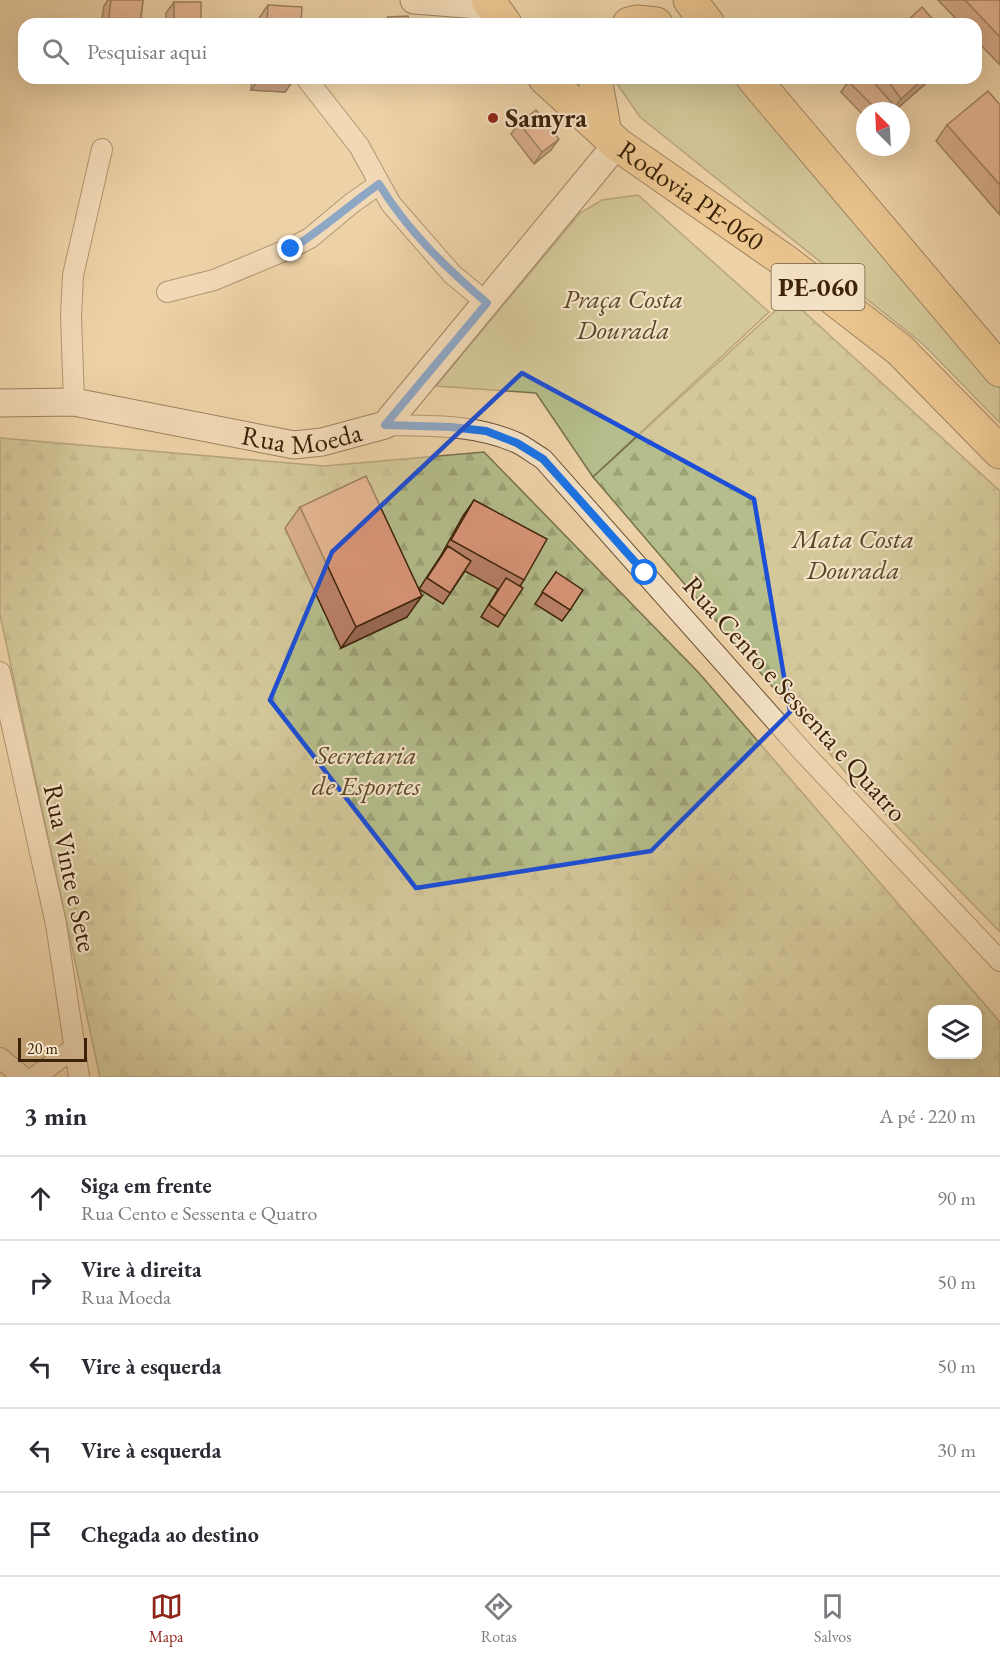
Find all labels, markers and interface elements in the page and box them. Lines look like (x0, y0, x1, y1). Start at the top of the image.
search box (18, 18, 982, 84)
icon: search (39, 35, 72, 68)
text: Pesquisar aqui (87, 37, 207, 66)
place label: Samyra (505, 100, 587, 135)
north arrow (856, 102, 910, 156)
marker: Samyra (486, 111, 500, 125)
street label: Rodovia PE-060 (612, 132, 771, 258)
route end (277, 235, 303, 261)
road number: PE-060 (772, 264, 864, 310)
park label: Praça Costa Dourada (563, 281, 683, 347)
street label: Rua Moeda (239, 414, 366, 462)
park label: Mata Costa Dourada (790, 521, 914, 587)
route start (631, 559, 657, 585)
street label: Rua Cento e Sessenta e Quatro (676, 568, 915, 829)
park label: Secretaria de Esportes (312, 737, 421, 803)
street label: Rua Vinte e Sete (36, 781, 105, 955)
map controls (928, 1005, 982, 1059)
button: layers (928, 1005, 982, 1059)
scale bar (18, 1035, 87, 1062)
text: 20 m (27, 1038, 58, 1059)
text: 3 min (24, 1099, 87, 1133)
text: A pé · 220 m (880, 1103, 976, 1129)
text: Siga em frente (81, 1171, 212, 1200)
icon: ahead (24, 1182, 57, 1215)
text: 90 m (937, 1185, 976, 1211)
text: Rua Cento e Sessenta e Quatro (81, 1200, 317, 1226)
text: Vire à direita (81, 1255, 202, 1284)
icon: right (24, 1266, 57, 1299)
text: 50 m (937, 1269, 976, 1295)
text: Rua Moeda (81, 1284, 171, 1310)
icon: left (24, 1350, 57, 1383)
text: Vire à esquerda (81, 1352, 221, 1381)
text: 50 m (937, 1353, 976, 1379)
icon: left (24, 1434, 57, 1467)
text: Vire à esquerda (81, 1436, 221, 1465)
text: 30 m (937, 1437, 976, 1463)
icon: arrive (24, 1518, 57, 1551)
text: Chegada ao destino (81, 1520, 259, 1549)
tab: Mapa (149, 1590, 184, 1647)
tab: Rotas (481, 1590, 517, 1647)
tab: Salvos (814, 1590, 851, 1647)

